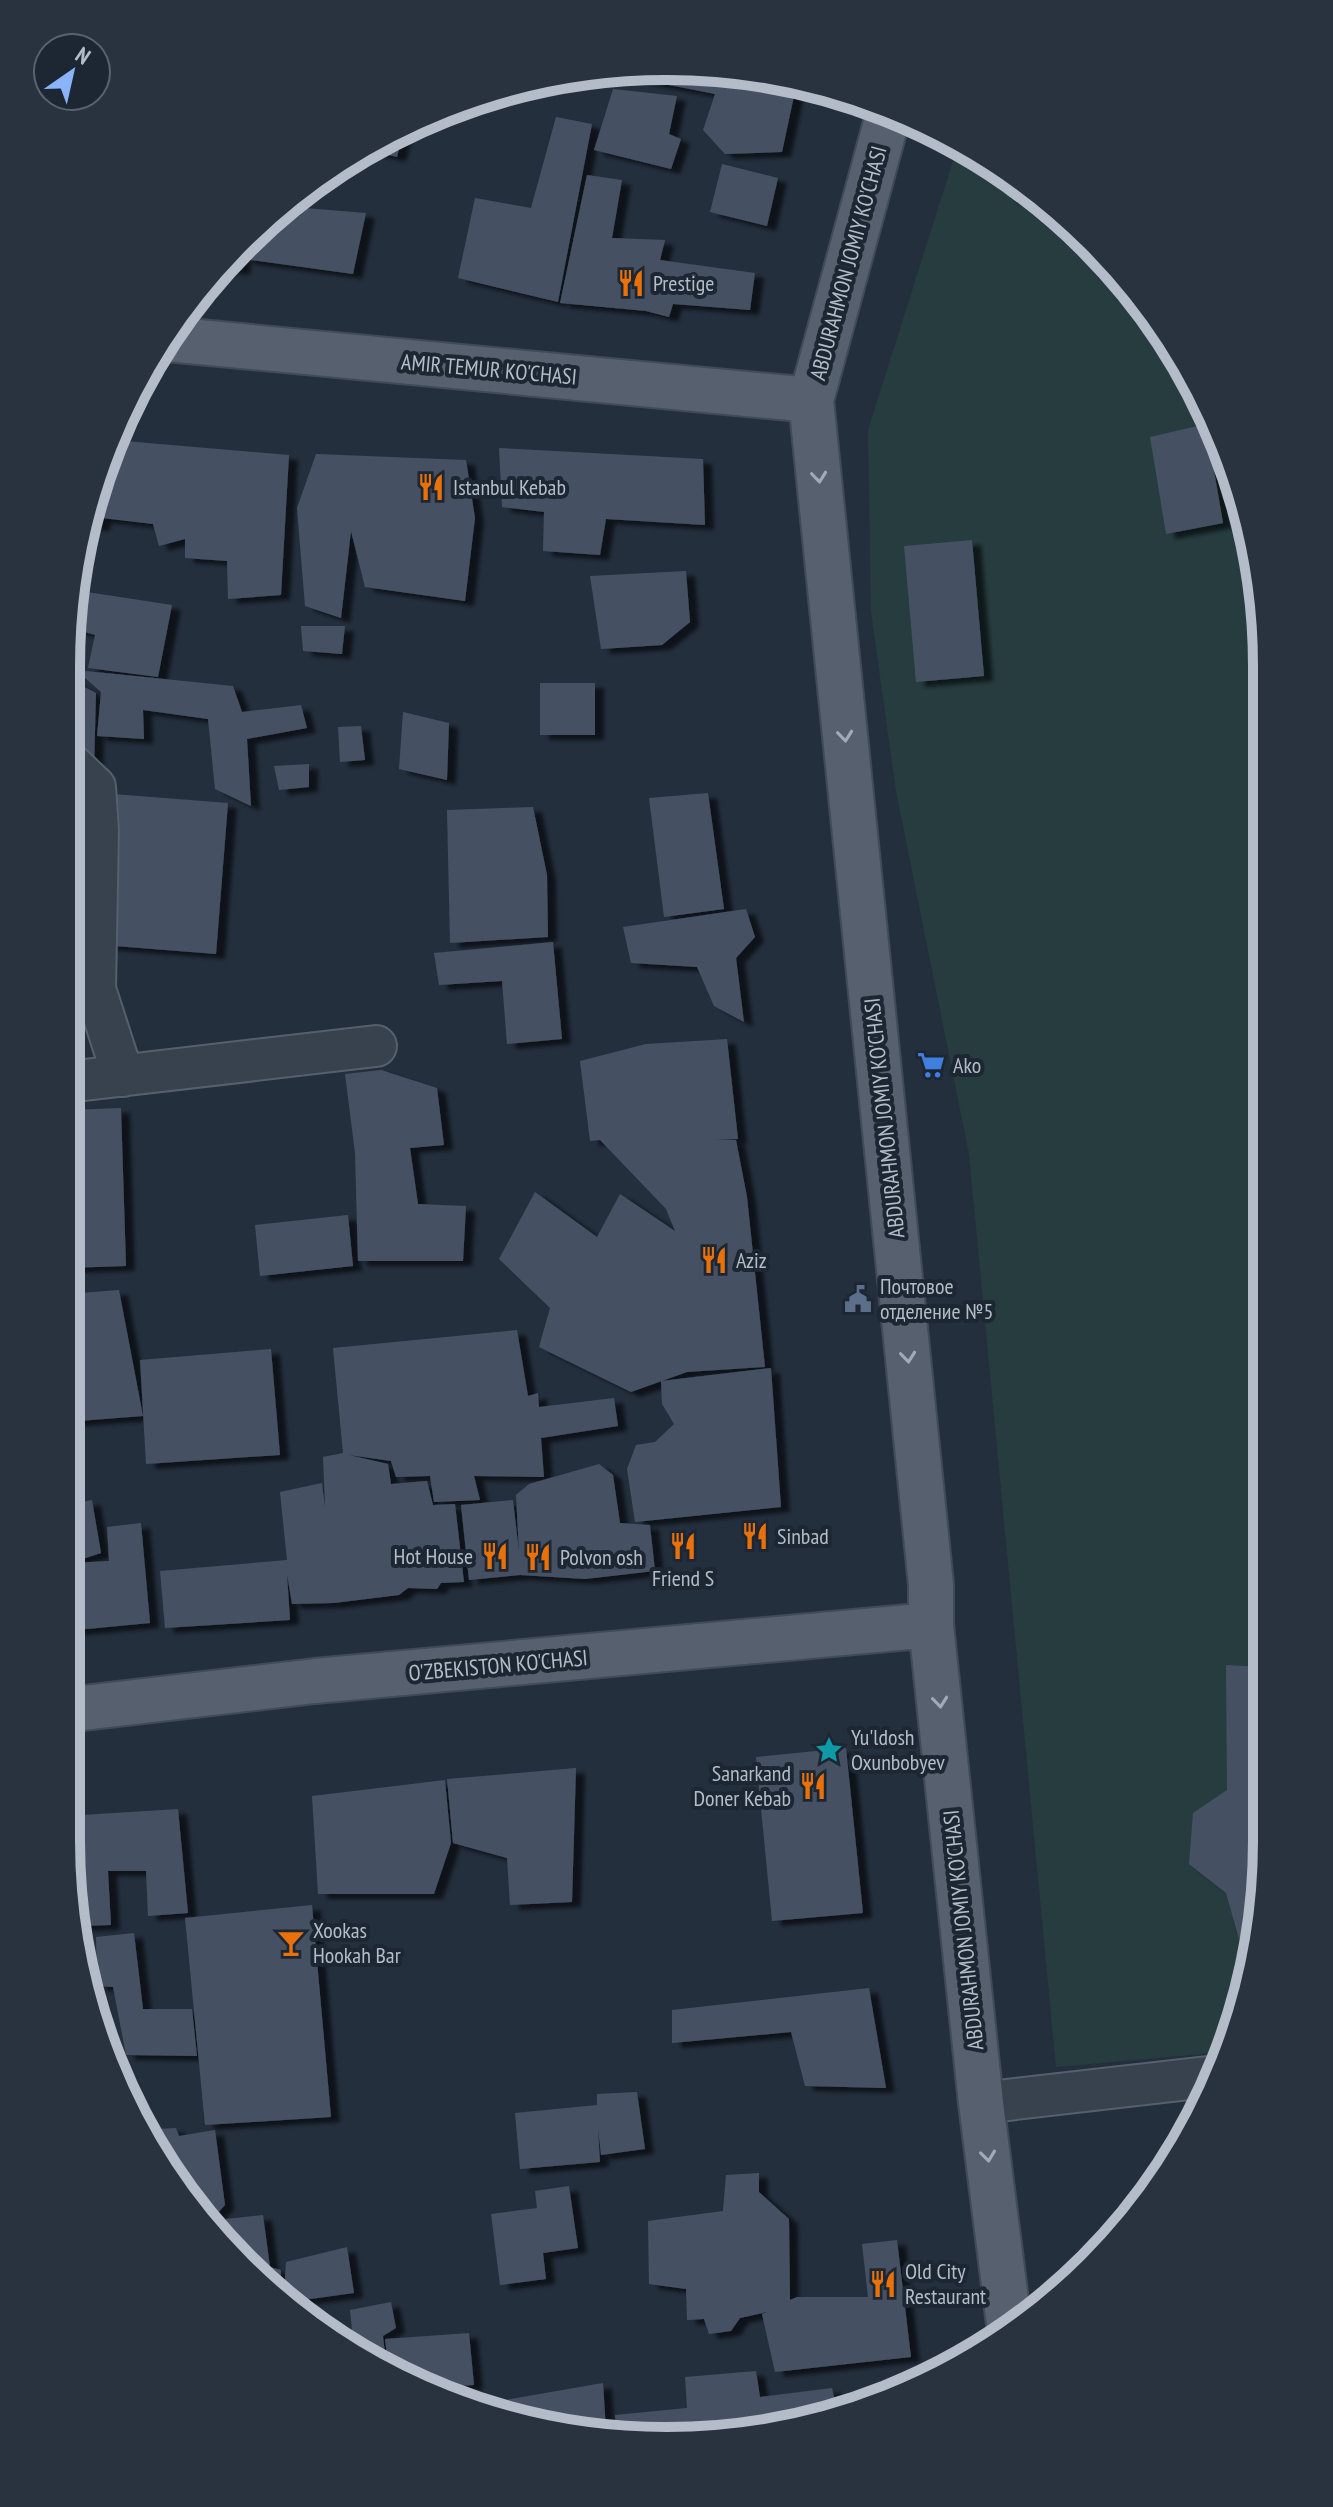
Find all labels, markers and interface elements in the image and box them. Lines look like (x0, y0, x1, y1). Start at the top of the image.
north arrow (32, 32, 112, 112)
text: N (70, 40, 96, 70)
street label: ABDURAHMON JOMIY KO'CHASI (803, 143, 893, 383)
restaurant icon: Prestige (616, 268, 646, 298)
place label: Prestige (653, 269, 714, 297)
street label: AMIR TEMUR KO'CHASI (400, 347, 578, 391)
one-way arrow (810, 471, 827, 484)
restaurant icon: Istanbul Kebab (416, 472, 446, 502)
place label: Istanbul Kebab (453, 473, 566, 501)
one-way arrow (836, 730, 853, 743)
street label: ABDURAHMON JOMIY KO'CHASI (857, 997, 911, 1239)
supermarket icon: Ako (916, 1050, 946, 1080)
place label: Ako (953, 1051, 981, 1079)
restaurant icon: Aziz (699, 1245, 729, 1275)
place label: Aziz (736, 1246, 767, 1274)
place label: Почтовое отделение №5 (880, 1272, 993, 1325)
public building icon: Почтовое отделение №5 (843, 1284, 873, 1314)
one-way arrow (899, 1351, 916, 1364)
restaurant icon: Sinbad (740, 1521, 770, 1551)
place label: Sinbad (777, 1522, 829, 1550)
restaurant icon: Friend S (668, 1531, 698, 1561)
restaurant icon: Hot House (480, 1541, 510, 1571)
place label: Hot House (394, 1542, 473, 1570)
restaurant icon: Polvon osh (523, 1542, 553, 1572)
place label: Polvon osh (560, 1543, 643, 1571)
place label: Friend S (652, 1564, 714, 1592)
street label: O'ZBEKISTON KO'CHASI (407, 1643, 589, 1687)
one-way arrow (931, 1696, 948, 1709)
place label: Yu'ldosh Oxunbobyev (851, 1723, 945, 1776)
place icon: Yu'ldosh Oxunbobyev (814, 1735, 844, 1765)
place label: Sanarkand Doner Kebab (694, 1759, 791, 1812)
restaurant icon: Sanarkand Doner Kebab (798, 1771, 828, 1801)
street label: ABDURAHMON JOMIY KO'CHASI (936, 1809, 990, 2051)
place label: Xookas Hookah Bar (313, 1916, 401, 1969)
bar icon: Xookas Hookah Bar (276, 1928, 306, 1958)
one-way arrow (979, 2149, 996, 2163)
place label: Old City Restaurant (905, 2257, 986, 2310)
restaurant icon: Old City Restaurant (868, 2269, 898, 2299)

